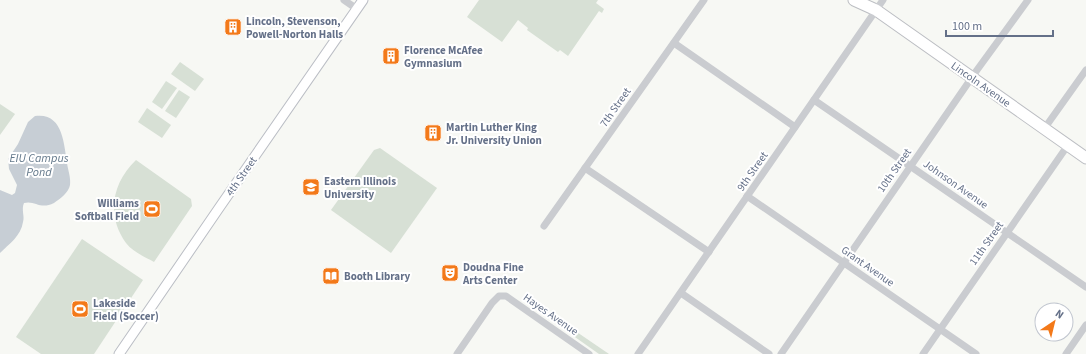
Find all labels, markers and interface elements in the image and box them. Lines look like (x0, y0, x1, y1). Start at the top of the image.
scale bar (946, 12, 1053, 38)
place label: Lincoln, Stevenson, Powell-Norton Halls (246, 14, 343, 42)
building icon: Lincoln, Stevenson, Powell-Norton Halls (223, 17, 243, 37)
text: 100 m (952, 18, 982, 35)
place label: Florence McAfee Gymnasium (404, 43, 483, 71)
building icon: Florence McAfee Gymnasium (381, 46, 401, 66)
street label: Lincoln Avenue (948, 58, 1014, 111)
street label: 7th Street (596, 84, 635, 130)
place label: Martin Luther King Jr. University Union (446, 120, 542, 148)
building icon: Martin Luther King Jr. University Union (423, 123, 443, 143)
street label: 10th Street (874, 145, 915, 195)
street label: 9th Street (733, 148, 772, 194)
water label: EIU Campus Pond (10, 150, 69, 181)
street label: 4th Street (222, 153, 261, 199)
street label: Johnson Avenue (920, 156, 992, 213)
place label: Eastern Illinois University (324, 174, 396, 202)
school or university icon: Eastern Illinois University (301, 177, 321, 197)
place label: Williams Softball Field (75, 196, 139, 224)
sports icon: Williams Softball Field (142, 199, 162, 219)
street label: 11th Street (966, 218, 1007, 268)
street label: Grant Avenue (838, 243, 898, 291)
place label: Doudna Fine Arts Center (462, 260, 524, 288)
theatre icon: Doudna Fine Arts Center (440, 263, 460, 283)
library icon: Booth Library (321, 266, 341, 286)
place label: Booth Library (344, 269, 411, 284)
street label: Hayes Avenue (520, 290, 582, 339)
place label: Lakeside Field (Soccer) (93, 296, 159, 324)
sports icon: Lakeside Field (Soccer) (70, 299, 90, 319)
north arrow (1034, 302, 1074, 342)
text: N (1052, 306, 1067, 322)

